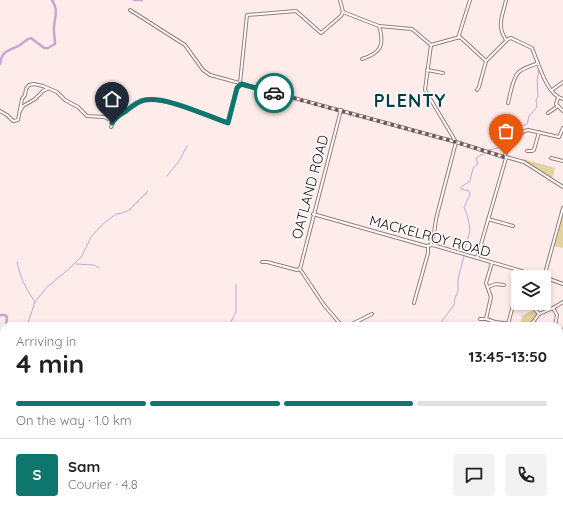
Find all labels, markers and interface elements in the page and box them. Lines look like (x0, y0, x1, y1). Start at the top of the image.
courier (254, 73, 294, 113)
pin (95, 82, 129, 123)
icon: car (263, 82, 285, 104)
icon: home (101, 88, 123, 110)
district label: PLENTY (374, 89, 446, 112)
pin (489, 114, 523, 155)
icon: bag (495, 120, 517, 142)
street label: OATLAND ROAD (287, 133, 333, 241)
street label: MACKELROY ROAD (367, 211, 493, 261)
map controls (511, 270, 551, 310)
button: layers (511, 270, 551, 310)
text: Arriving in (16, 333, 76, 349)
text: 4 min (16, 347, 84, 380)
text: 13:45–13:50 (469, 347, 547, 366)
text: On the way · 1.0 km (16, 412, 132, 428)
button: chat (453, 454, 495, 496)
button: phone (505, 454, 547, 496)
text: Sam (68, 457, 100, 476)
text: S (33, 465, 41, 484)
text: Courier · 4.8 (68, 476, 138, 492)

